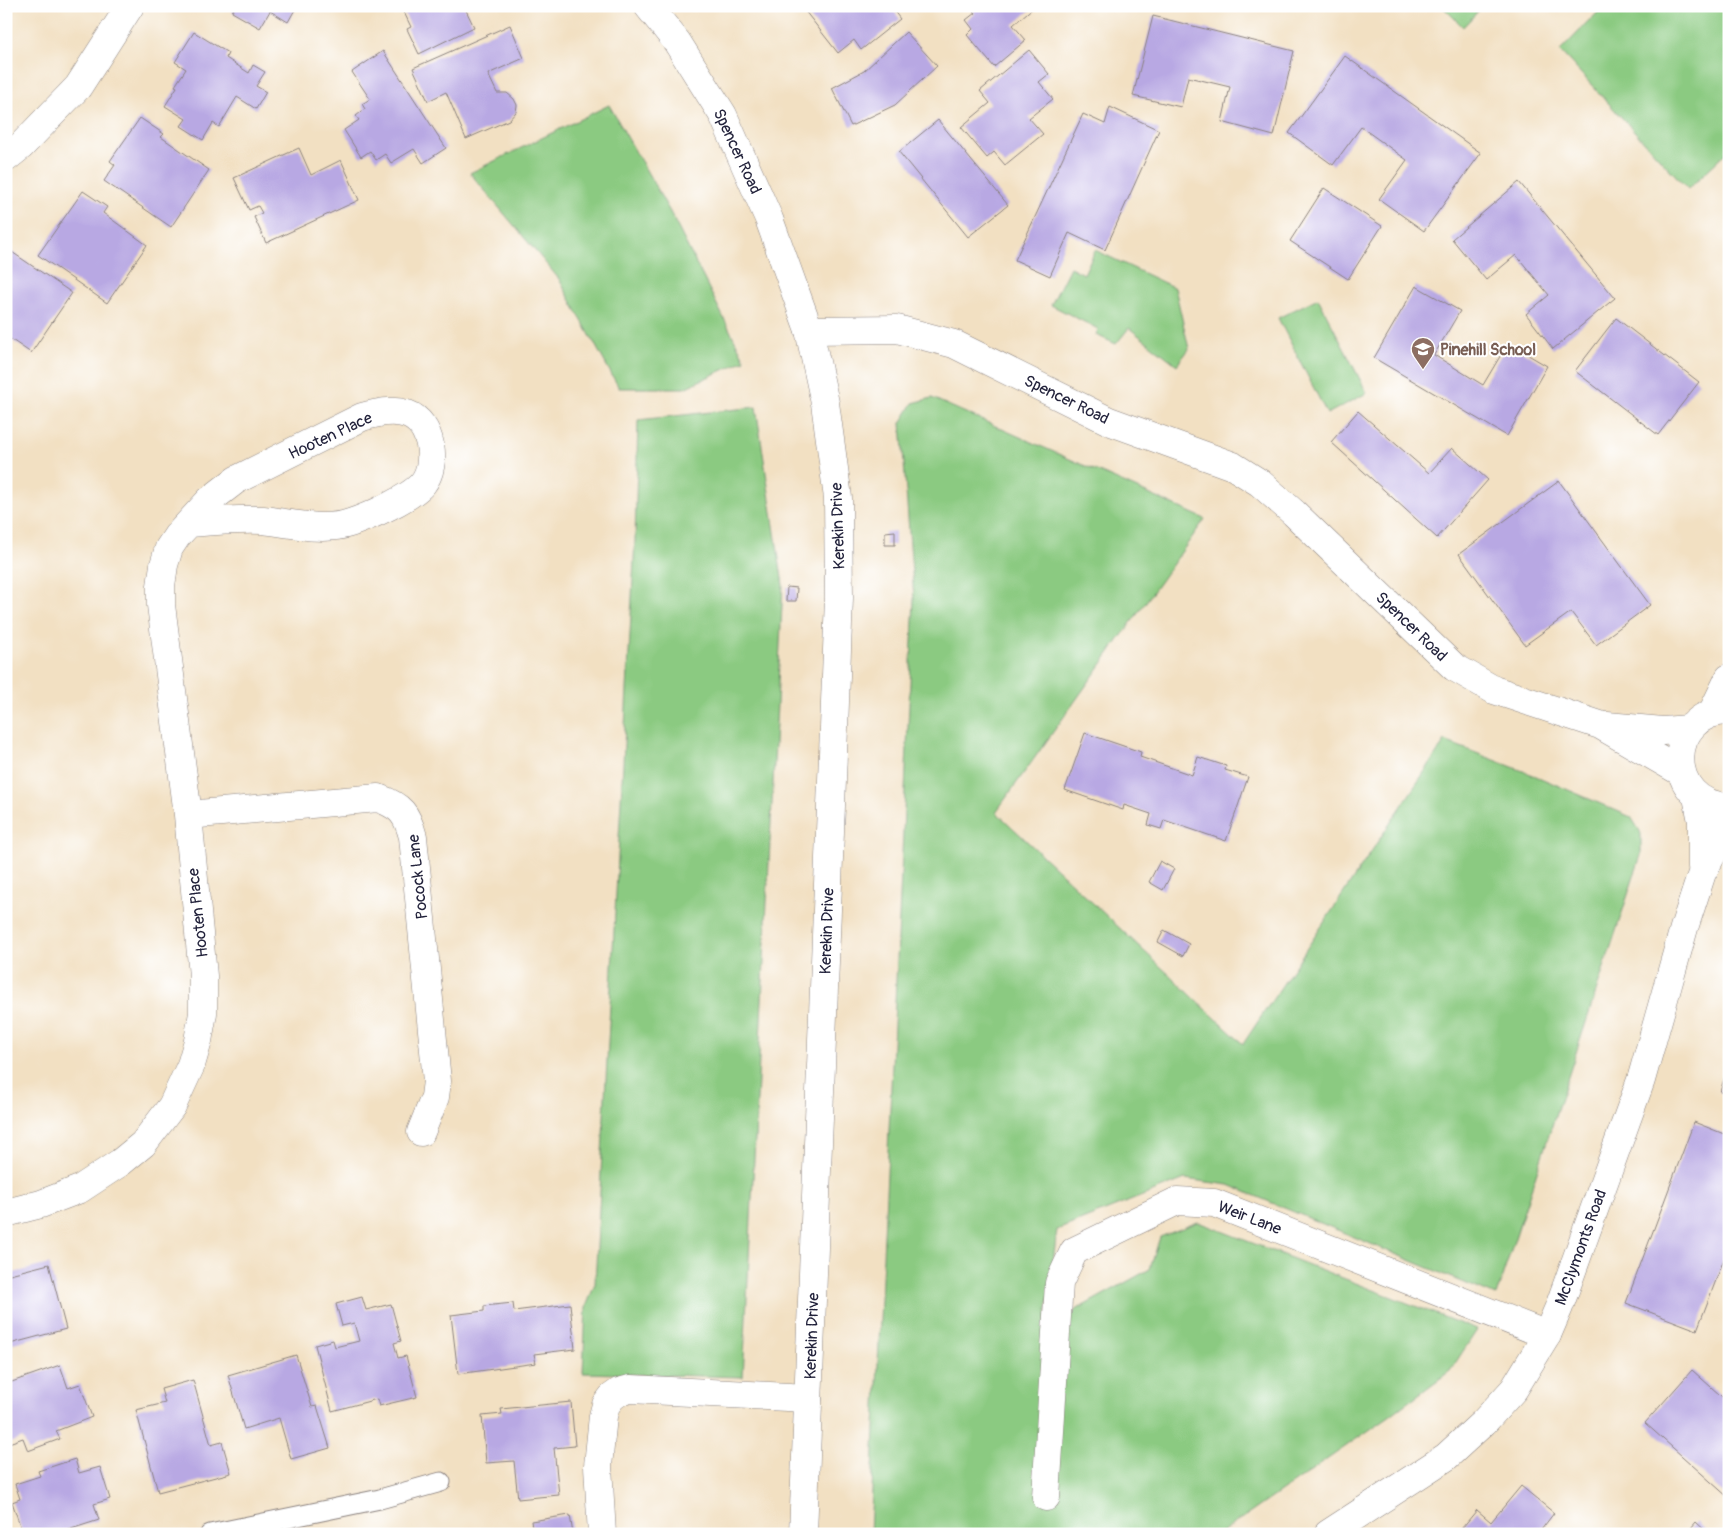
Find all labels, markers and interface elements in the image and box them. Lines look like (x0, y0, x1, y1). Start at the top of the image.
street label: Spencer Road (709, 106, 766, 197)
school or university icon: Pinehill School (1410, 336, 1436, 370)
place label: Pinehill School (1440, 340, 1536, 360)
street label: Spencer Road (1021, 371, 1112, 429)
street label: Hooten Place (285, 408, 376, 464)
street label: Kerekin Drive (826, 482, 850, 570)
street label: Spencer Road (1371, 588, 1451, 666)
street label: Pocock Lane (404, 833, 432, 920)
street label: Hooten Place (183, 867, 213, 959)
street label: Kerekin Drive (815, 887, 839, 975)
street label: McClymonts Road (1551, 1187, 1611, 1308)
street label: Weir Lane (1215, 1197, 1284, 1239)
street label: Kerekin Drive (800, 1292, 824, 1380)

